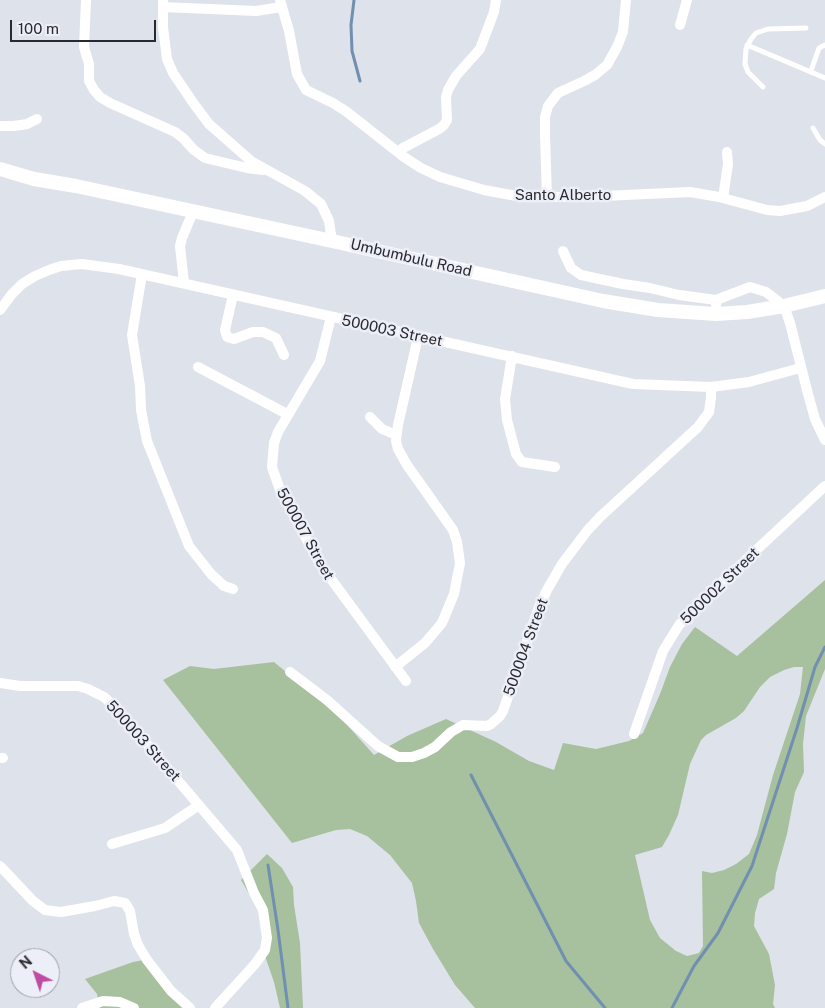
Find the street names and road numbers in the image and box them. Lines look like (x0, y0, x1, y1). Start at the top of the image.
street label: Santo Alberto (515, 186, 611, 204)
street label: Umbumbulu Road (349, 235, 473, 281)
street label: 500003 Street (340, 312, 444, 350)
street label: 500007 Street (272, 485, 338, 583)
street label: 500002 Street (677, 544, 763, 628)
street label: 500004 Street (500, 596, 552, 698)
street label: 500003 Street (102, 697, 184, 785)

